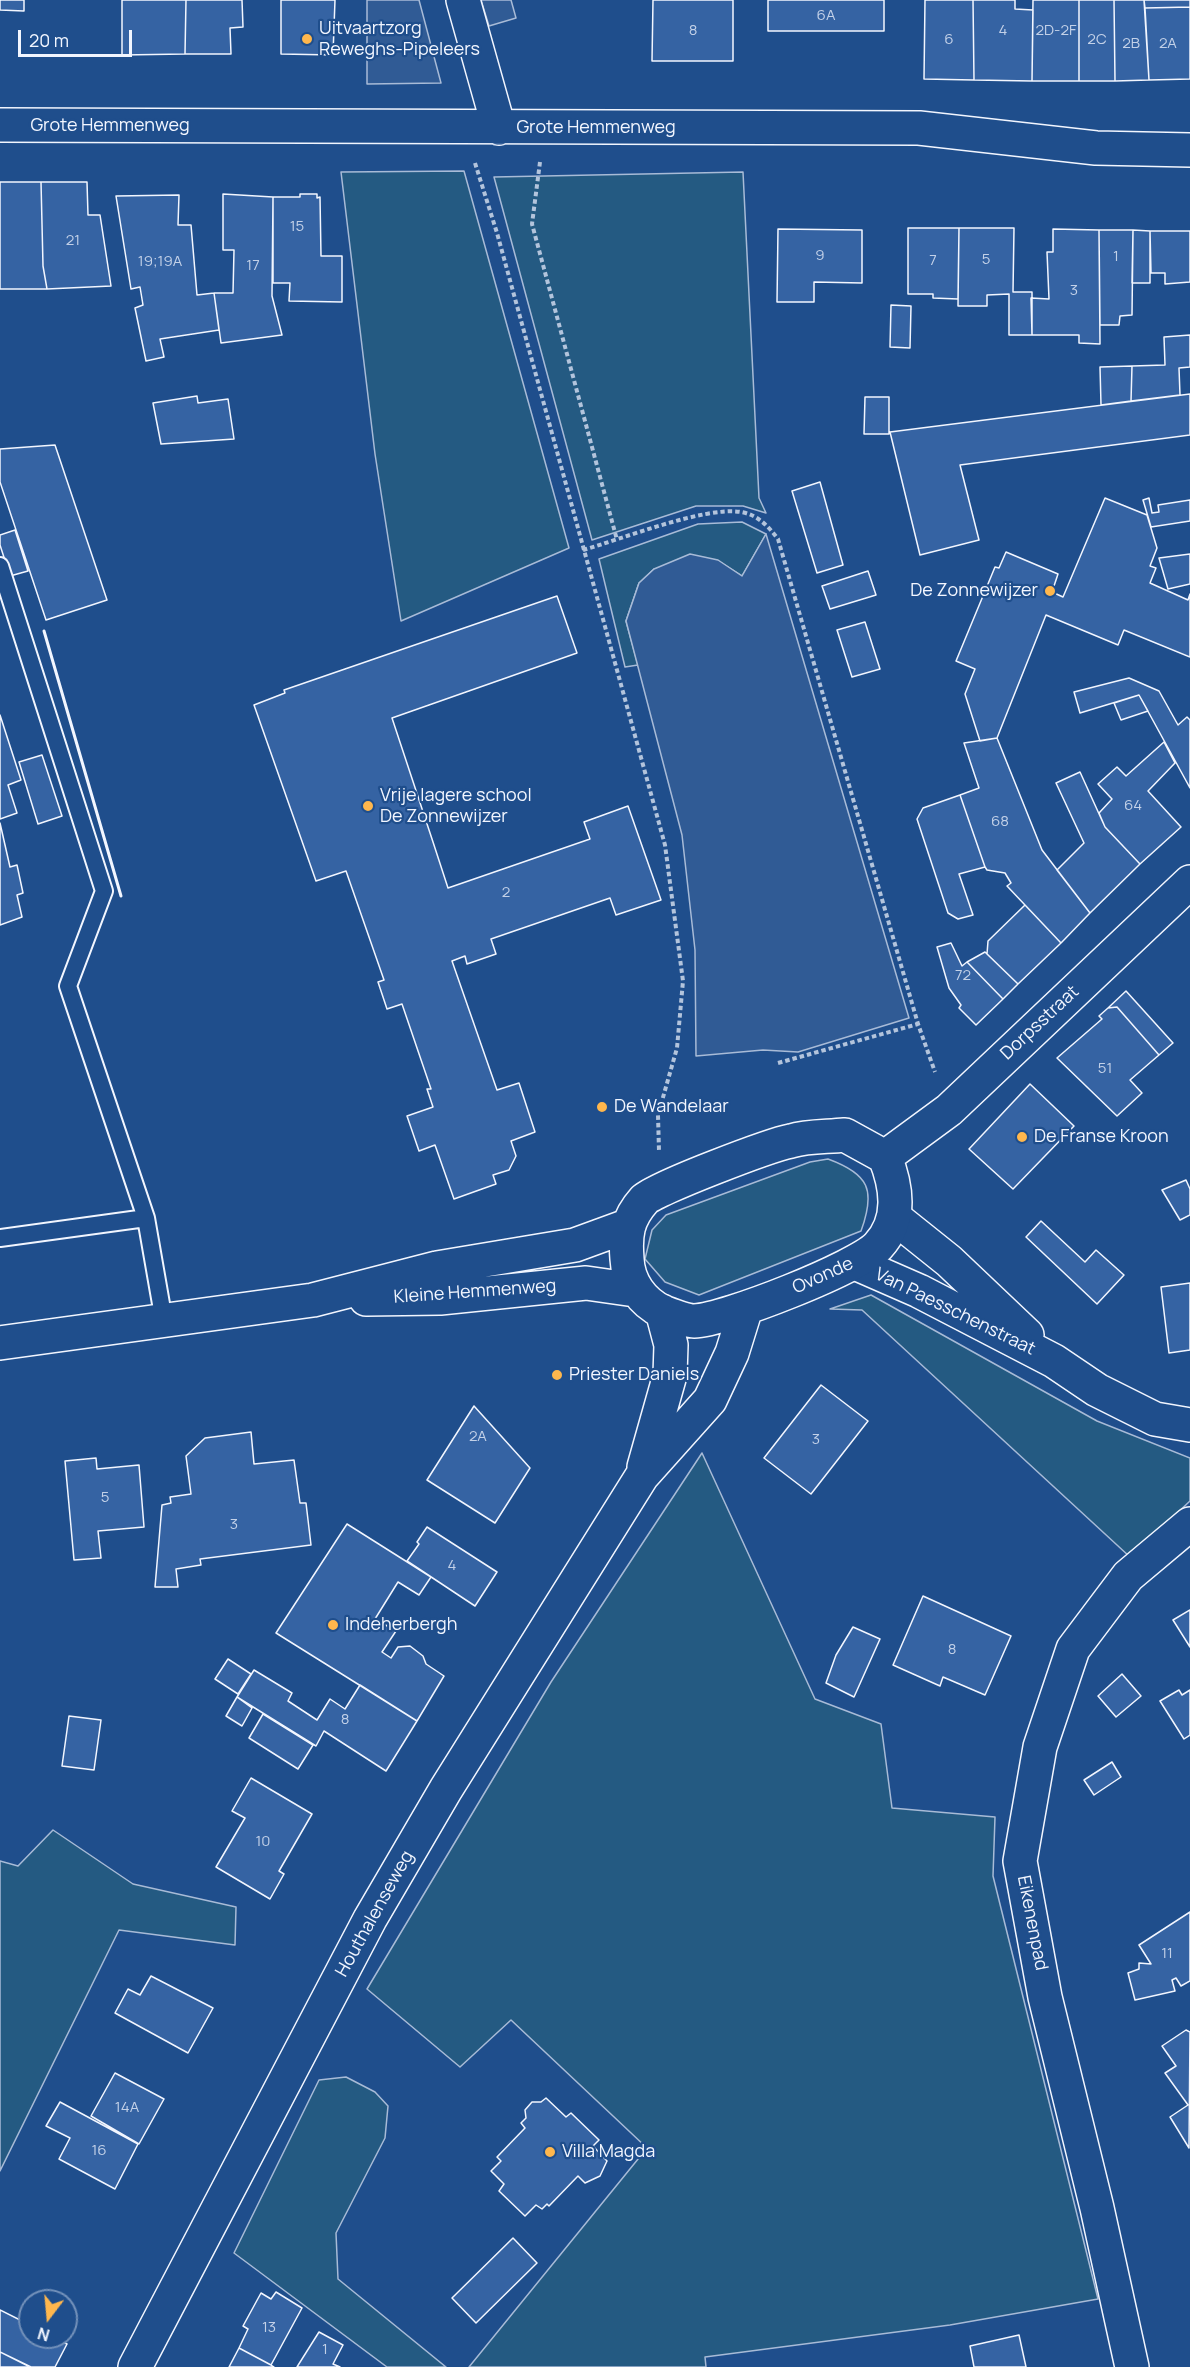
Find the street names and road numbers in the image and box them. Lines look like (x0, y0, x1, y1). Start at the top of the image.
street label: Grote Hemmenweg (30, 115, 190, 137)
street label: Grote Hemmenweg (516, 117, 676, 139)
street label: Dorpsstraat (996, 981, 1084, 1065)
street label: Ovonde (789, 1253, 857, 1299)
street label: Van Paesschenstraat (871, 1264, 1039, 1360)
street label: Kleine Hemmenweg (393, 1276, 557, 1308)
street label: Houthalenseweg (331, 1847, 419, 1981)
street label: Eikenenpad (1012, 1874, 1052, 1972)

